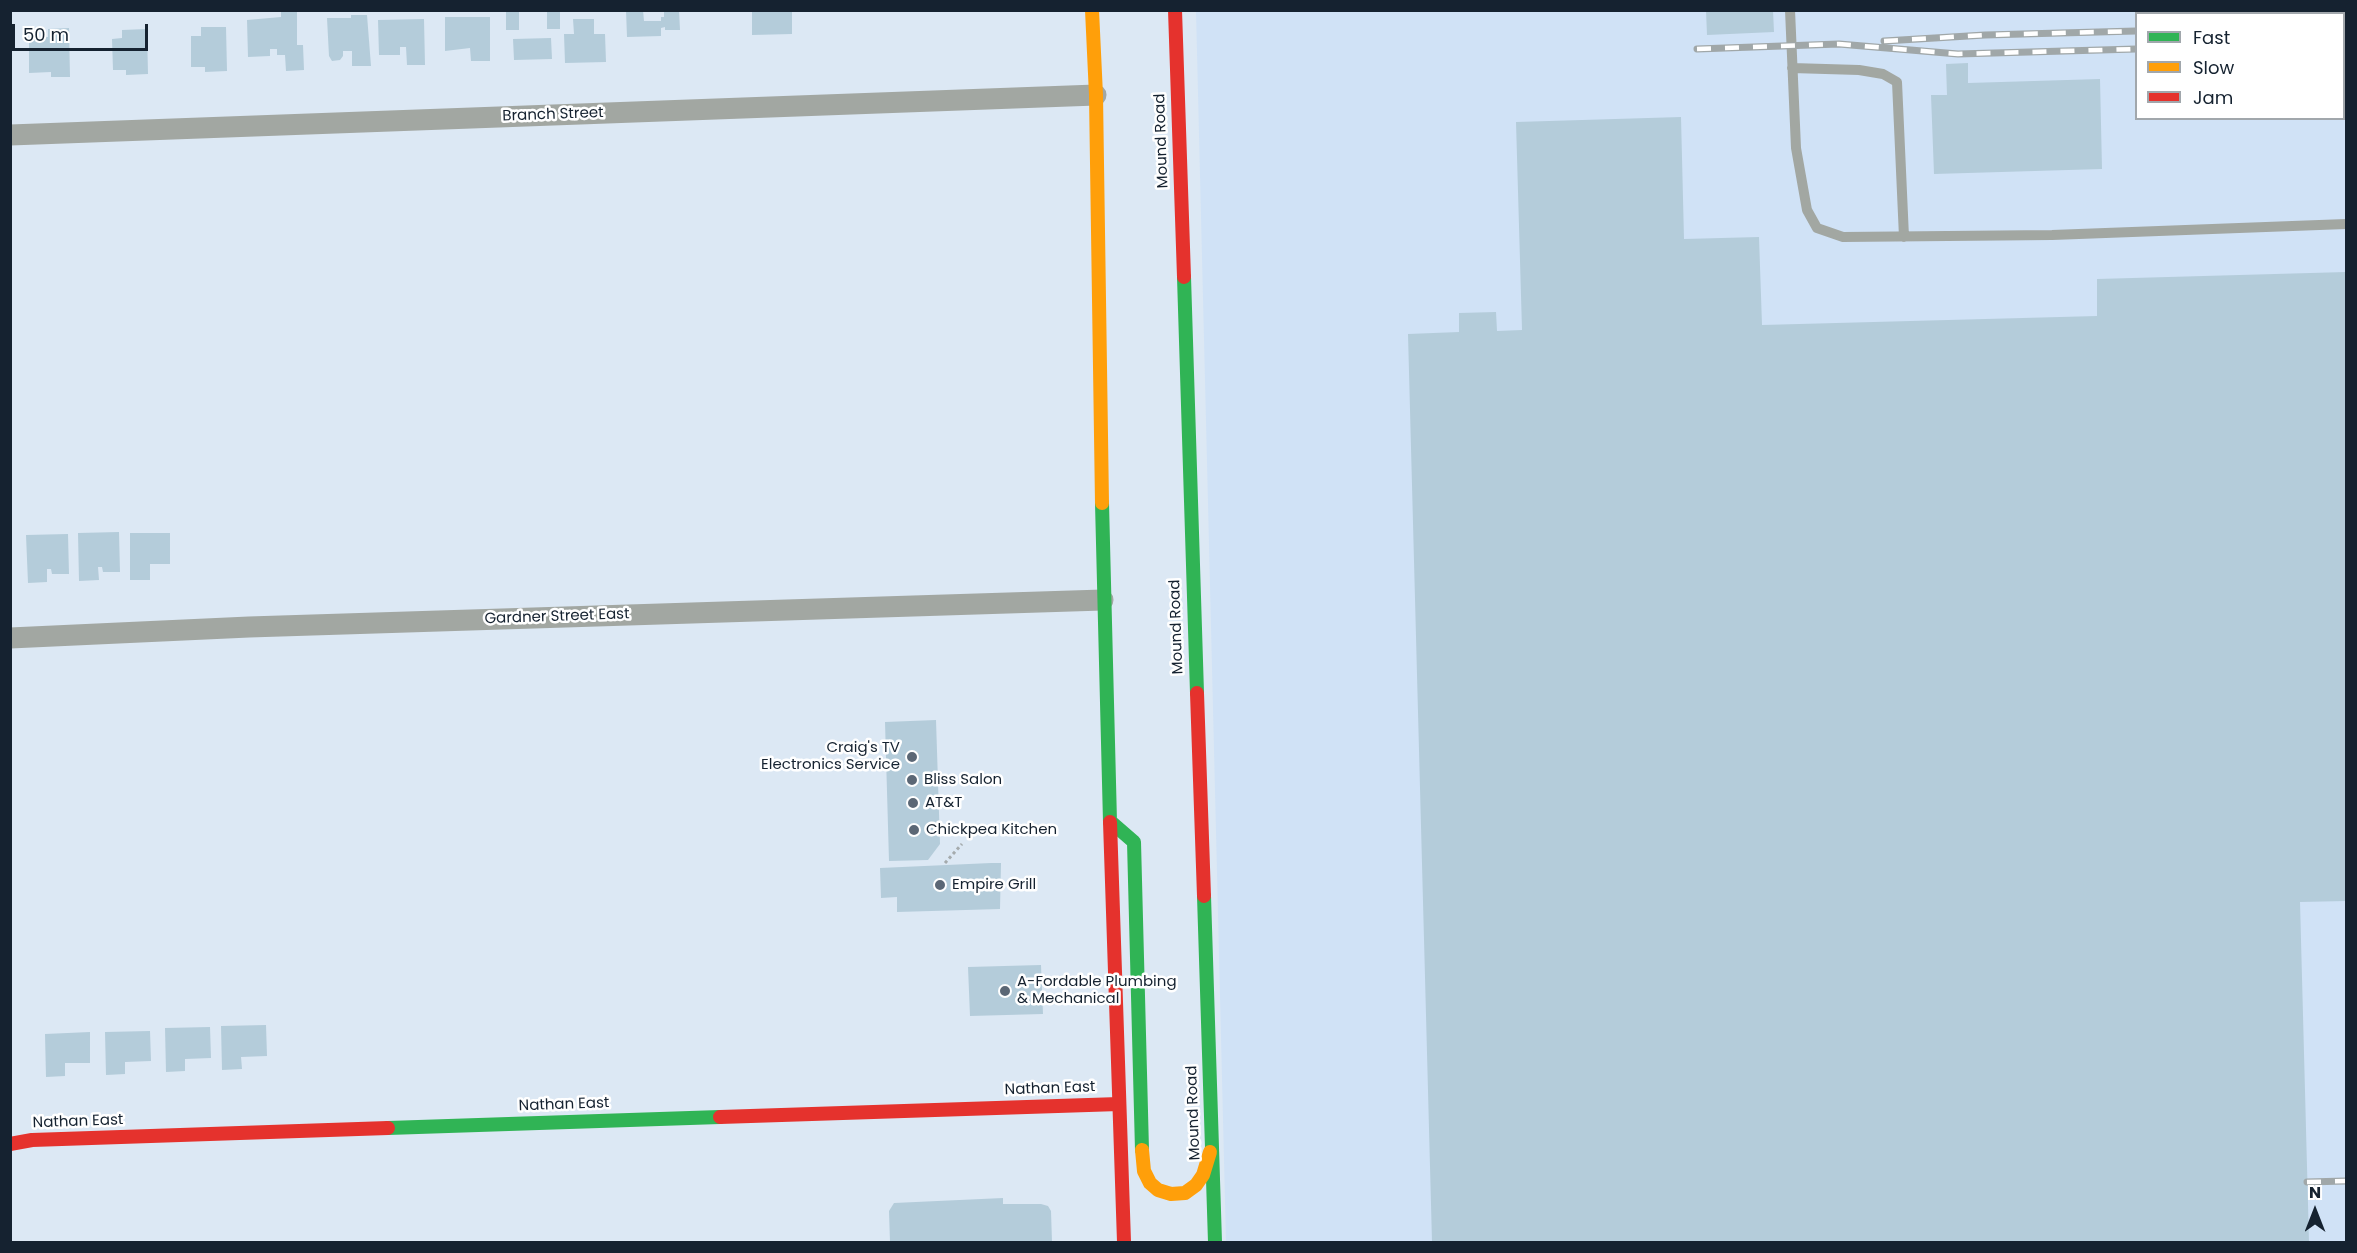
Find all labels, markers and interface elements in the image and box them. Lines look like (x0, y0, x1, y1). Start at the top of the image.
scale bar (15, 12, 152, 50)
legend (2135, 12, 2345, 120)
text: 50 m (23, 22, 69, 47)
text: Fast (2193, 25, 2230, 50)
text: Slow (2193, 55, 2234, 80)
text: Jam (2193, 85, 2233, 110)
street label: Mound Road (1151, 93, 1173, 189)
street label: Branch Street (502, 104, 604, 126)
street label: Mound Road (1166, 579, 1188, 675)
street label: Gardner Street East (484, 605, 630, 629)
place label: Craig's TV Electronics Service (761, 739, 900, 774)
marker: Craig's TV Electronics Service (905, 750, 919, 764)
place label: Bliss Salon (924, 771, 1002, 789)
marker: Bliss Salon (905, 773, 919, 787)
place label: AT&T (925, 794, 962, 812)
marker: AT&T (906, 796, 920, 810)
place label: Chickpea Kitchen (926, 821, 1057, 839)
marker: Chickpea Kitchen (907, 823, 921, 837)
place label: Empire Grill (952, 876, 1036, 894)
marker: Empire Grill (933, 878, 947, 892)
place label: A-Fordable Plumbing & Mechanical (1017, 973, 1177, 1008)
marker: A-Fordable Plumbing & Mechanical (998, 984, 1012, 998)
street label: Mound Road (1183, 1065, 1205, 1161)
street label: Nathan East (1004, 1078, 1096, 1100)
street label: Nathan East (518, 1094, 610, 1116)
street label: Nathan East (32, 1111, 124, 1133)
north arrow (2285, 1181, 2345, 1241)
text: N (2309, 1181, 2321, 1204)

